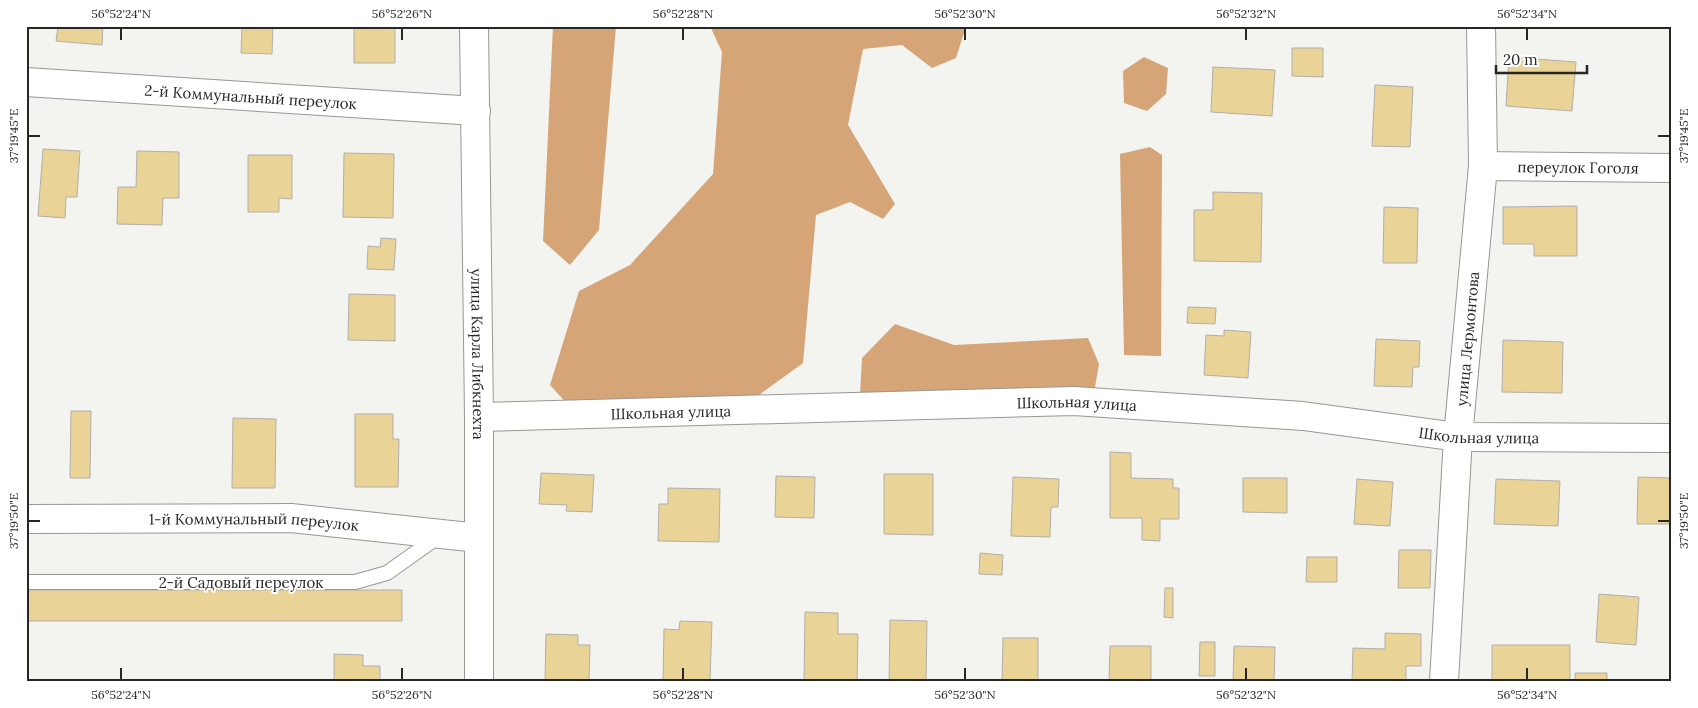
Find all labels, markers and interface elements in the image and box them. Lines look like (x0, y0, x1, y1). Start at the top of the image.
text: 56°52'24"N (91, 6, 151, 21)
text: 56°52'26"N (372, 6, 432, 21)
text: 56°52'28"N (653, 6, 713, 21)
text: 56°52'30"N (934, 6, 996, 21)
text: 56°52'32"N (1216, 6, 1276, 21)
text: 56°52'34"N (1497, 6, 1557, 21)
scale bar (1496, 42, 1587, 74)
text: 20 m (1503, 50, 1538, 69)
street label: 2-й Коммунальный переулок (144, 80, 357, 113)
text: 37°19'45"E (6, 109, 21, 163)
text: 37°19'45"E (1676, 109, 1691, 163)
street label: переулок Гоголя (1517, 157, 1639, 177)
street label: улица Карла Либкнехта (468, 268, 489, 440)
street label: улица Лермонтова (1451, 270, 1483, 407)
street label: Школьная улица (1016, 392, 1138, 415)
street label: Школьная улица (610, 401, 732, 423)
street label: Школьная улица (1418, 422, 1539, 447)
text: 37°19'50"E (6, 493, 21, 549)
text: 37°19'50"E (1676, 493, 1691, 549)
street label: 1-й Коммунальный переулок (149, 508, 360, 535)
street label: 2-й Садовый переулок (159, 573, 323, 592)
text: 56°52'24"N (91, 687, 151, 702)
text: 56°52'26"N (372, 687, 432, 702)
text: 56°52'28"N (653, 687, 713, 702)
text: 56°52'30"N (934, 687, 996, 702)
text: 56°52'32"N (1216, 687, 1276, 702)
text: 56°52'34"N (1497, 687, 1557, 702)

